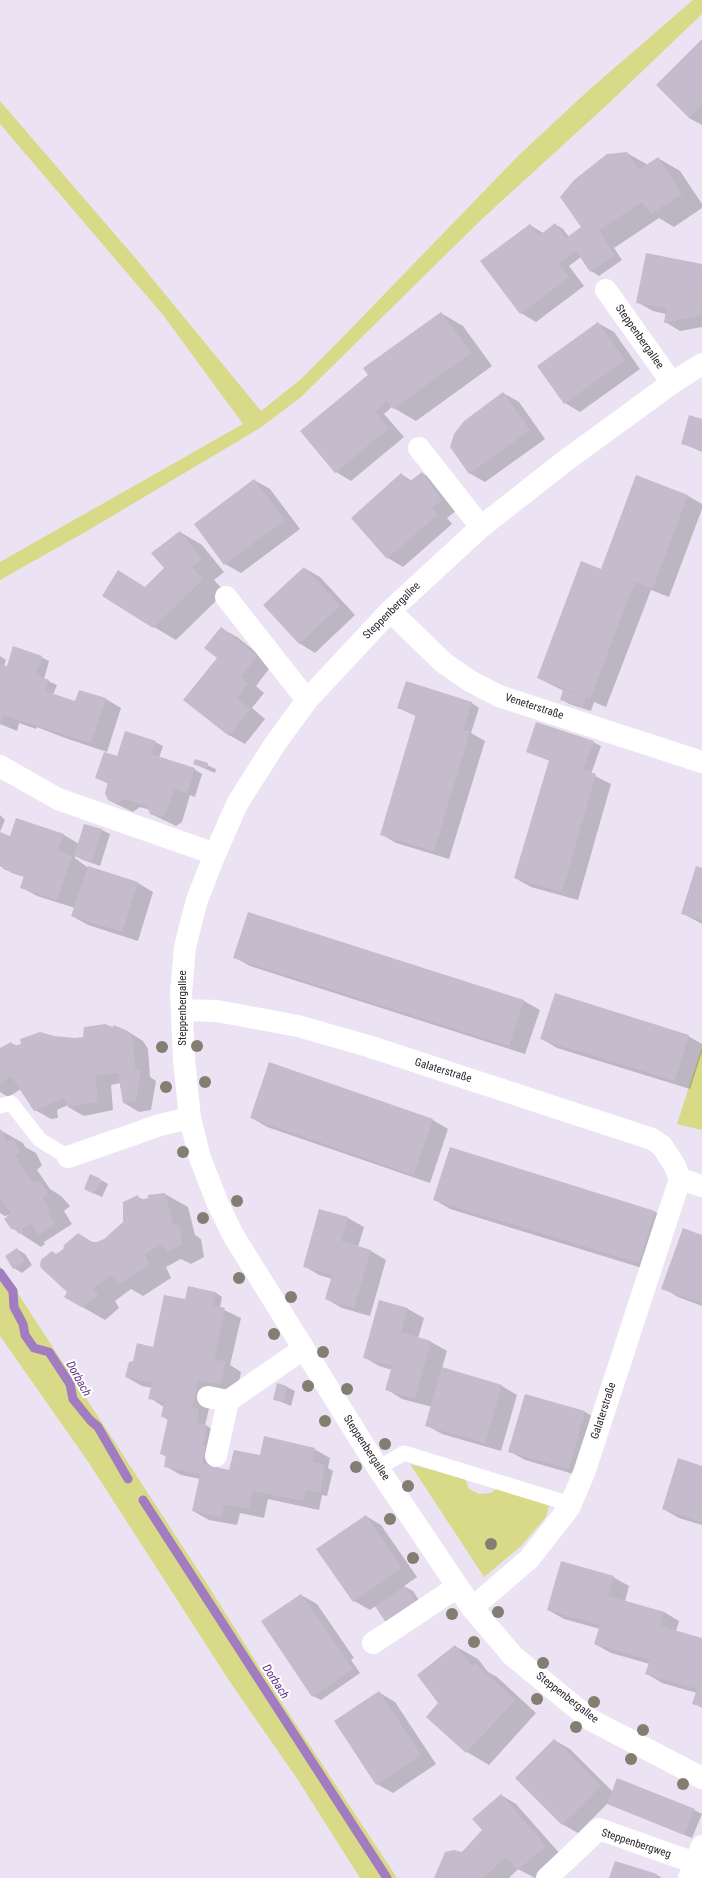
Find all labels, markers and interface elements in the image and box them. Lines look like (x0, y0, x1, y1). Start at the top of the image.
street label: Steppenbergallee (612, 302, 666, 372)
street label: Steppenbergallee (361, 580, 423, 642)
street label: Veneterstraße (503, 691, 565, 723)
street label: Steppenbergallee (176, 970, 190, 1046)
street label: Galaterstraße (413, 1056, 473, 1086)
water label: Dorbach (62, 1359, 94, 1399)
street label: Galaterstraße (589, 1381, 619, 1441)
street label: Steppenbergallee (340, 1413, 392, 1483)
water label: Dorbach (259, 1662, 291, 1702)
street label: Steppenbergallee (533, 1670, 601, 1726)
street label: Steppenbergweg (600, 1827, 672, 1861)

